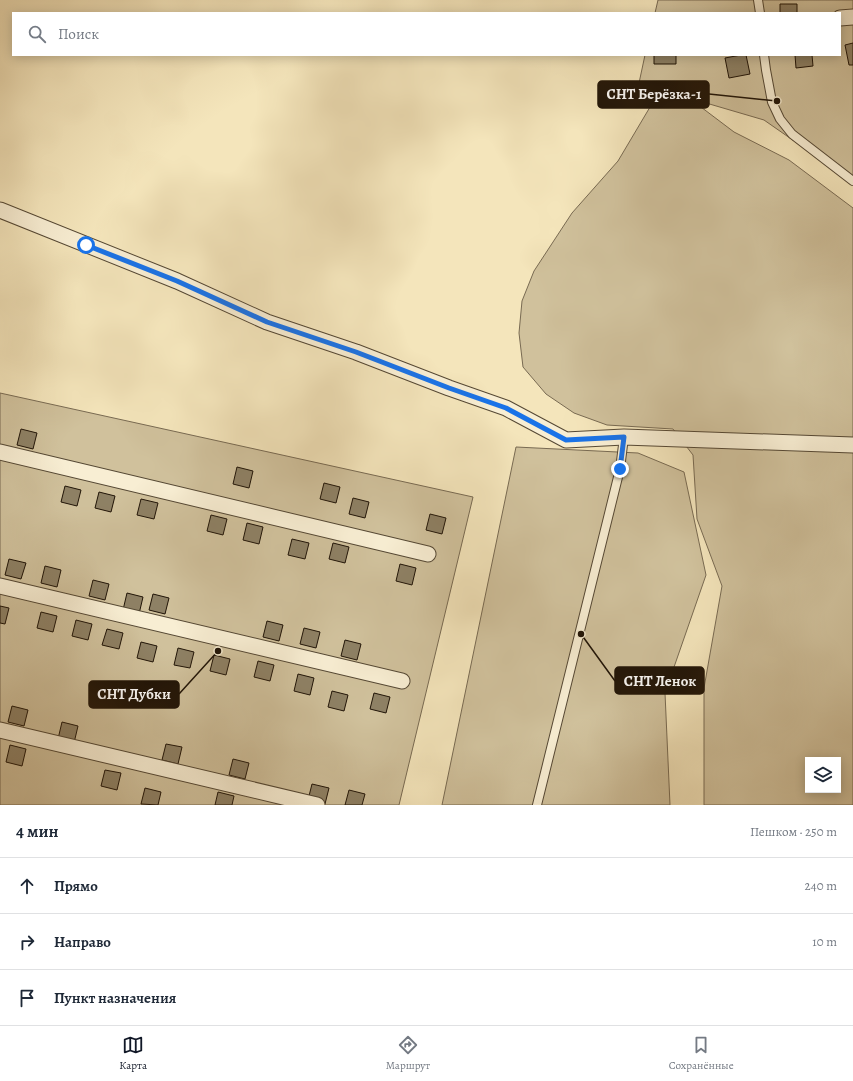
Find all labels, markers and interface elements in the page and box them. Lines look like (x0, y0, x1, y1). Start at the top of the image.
search box (12, 12, 841, 56)
icon: search (26, 23, 48, 45)
text: Поиск (58, 24, 99, 44)
callout: СНТ Берёзка-1 (598, 81, 709, 108)
text: СНТ Берёзка-1 (607, 84, 702, 104)
route start (77, 236, 95, 254)
route end (611, 460, 629, 478)
callout: СНТ Ленок (615, 667, 704, 694)
text: СНТ Ленок (624, 671, 696, 691)
callout: СНТ Дубки (89, 681, 179, 708)
text: СНТ Дубки (97, 684, 171, 704)
map controls (805, 757, 841, 793)
button: layers (805, 757, 841, 793)
text: 4 мин (16, 820, 59, 843)
text: Пешком · 250 m (750, 823, 837, 840)
icon: ahead (16, 875, 38, 897)
text: Прямо (54, 876, 98, 896)
text: 240 m (805, 877, 837, 894)
icon: right (16, 931, 38, 953)
text: Направо (54, 932, 111, 952)
text: 10 m (812, 933, 837, 950)
icon: arrive (16, 987, 38, 1009)
text: Пункт назначения (54, 988, 176, 1008)
tab: Карта (119, 1034, 147, 1073)
tab: Маршрут (386, 1034, 430, 1073)
tab: Сохранённые (669, 1034, 734, 1073)

